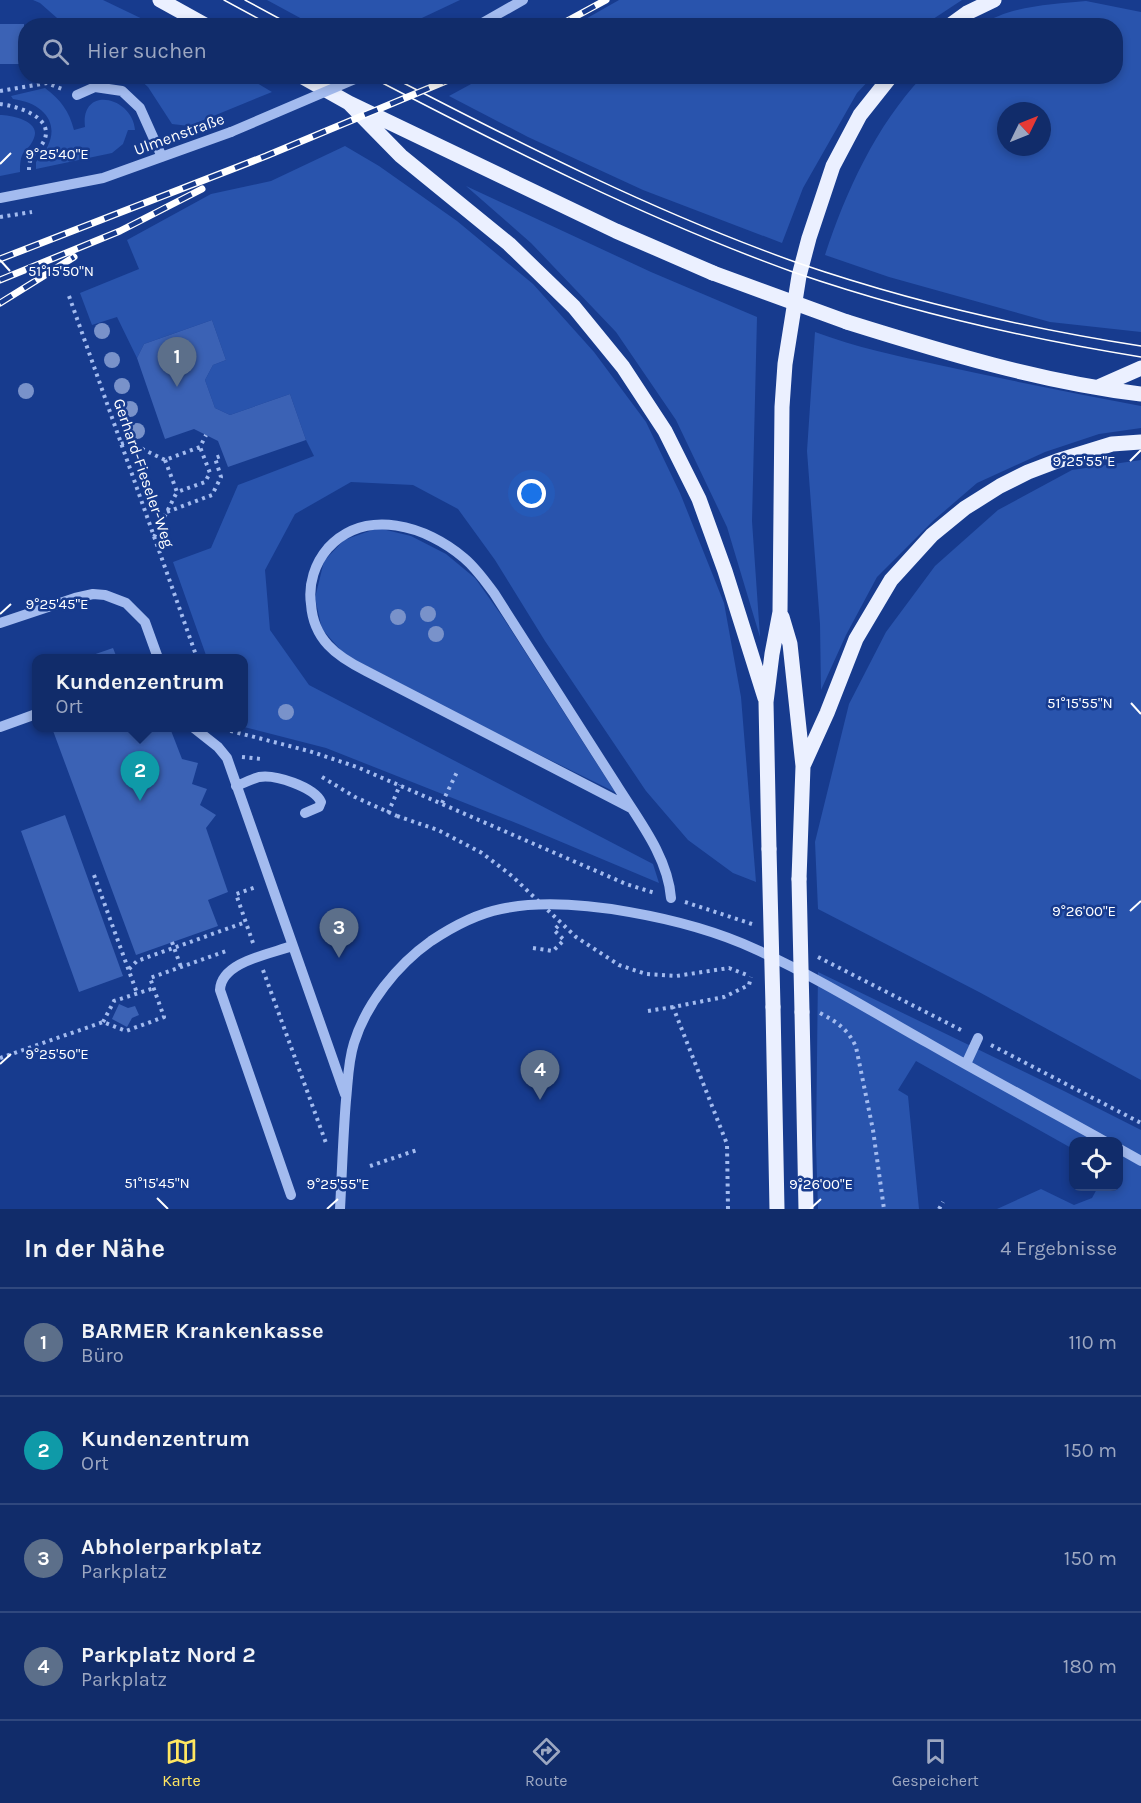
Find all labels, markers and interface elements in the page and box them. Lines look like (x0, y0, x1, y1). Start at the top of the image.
search box (18, 18, 1123, 84)
icon: search (39, 35, 72, 68)
text: Hier suchen (87, 38, 207, 64)
north arrow (997, 102, 1051, 156)
street label: Ulmenstraße (131, 109, 227, 159)
text: 9°25'40"E (25, 145, 89, 163)
text: 51°15'50"N (28, 262, 94, 280)
pin: 1 (158, 338, 196, 387)
street label: Gerhard-Fieseler-Weg (110, 396, 178, 550)
text: 9°25'55"E (1053, 452, 1115, 470)
your location (517, 479, 546, 508)
text: 9°25'45"E (26, 595, 88, 613)
popup (32, 654, 248, 732)
text: Kundenzentrum (55, 669, 225, 695)
text: 51°15'55"N (1047, 694, 1113, 712)
text: Ort (55, 695, 83, 718)
pin: 2 (120, 752, 160, 801)
text: 9°26'00"E (1052, 902, 1116, 920)
pin: 3 (320, 908, 358, 958)
text: 9°25'50"E (25, 1045, 89, 1063)
pin: 4 (520, 1050, 560, 1100)
map controls (1069, 1137, 1123, 1191)
button: locate (1069, 1137, 1123, 1191)
text: 51°15'45"N (124, 1174, 190, 1192)
text: 9°25'55"E (307, 1175, 369, 1193)
text: 9°26'00"E (789, 1175, 853, 1193)
text: In der Nähe (24, 1233, 165, 1264)
text: 4 Ergebnisse (1000, 1237, 1117, 1260)
text: BARMER Krankenkasse (81, 1318, 324, 1344)
text: 1 (40, 1331, 47, 1354)
text: 110 m (1068, 1331, 1117, 1354)
text: Büro (81, 1344, 124, 1367)
text: Kundenzentrum (81, 1426, 250, 1452)
text: 2 (37, 1439, 50, 1462)
text: 150 m (1064, 1439, 1117, 1462)
text: Ort (81, 1452, 109, 1475)
text: Abholerparkplatz (81, 1534, 262, 1560)
text: 3 (37, 1547, 50, 1570)
text: 150 m (1064, 1547, 1117, 1570)
text: Parkplatz (81, 1560, 167, 1583)
text: Parkplatz Nord 2 (81, 1642, 256, 1668)
text: 4 (38, 1655, 49, 1678)
text: 180 m (1063, 1655, 1117, 1678)
text: Parkplatz (81, 1668, 167, 1691)
tab: Karte (162, 1735, 201, 1790)
tab: Route (525, 1735, 567, 1790)
tab: Gespeichert (892, 1735, 979, 1790)

